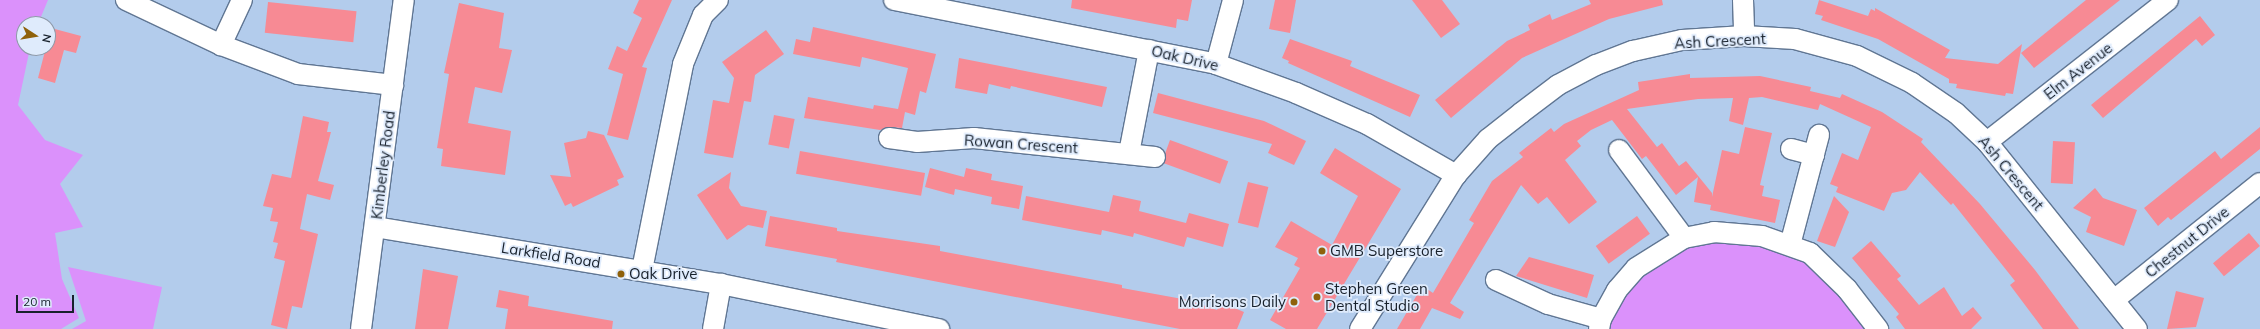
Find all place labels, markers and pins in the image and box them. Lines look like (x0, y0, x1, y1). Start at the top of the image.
place label: GMB Superstore (1330, 242, 1443, 260)
marker: GMB Superstore (1317, 246, 1327, 256)
place label: Oak Drive (629, 265, 697, 283)
marker: Oak Drive (616, 269, 626, 279)
place label: Stephen Green Dental Studio (1325, 279, 1428, 314)
marker: Stephen Green Dental Studio (1312, 292, 1322, 302)
place label: Morrisons Daily (1179, 293, 1286, 311)
marker: Morrisons Daily (1289, 297, 1299, 307)

